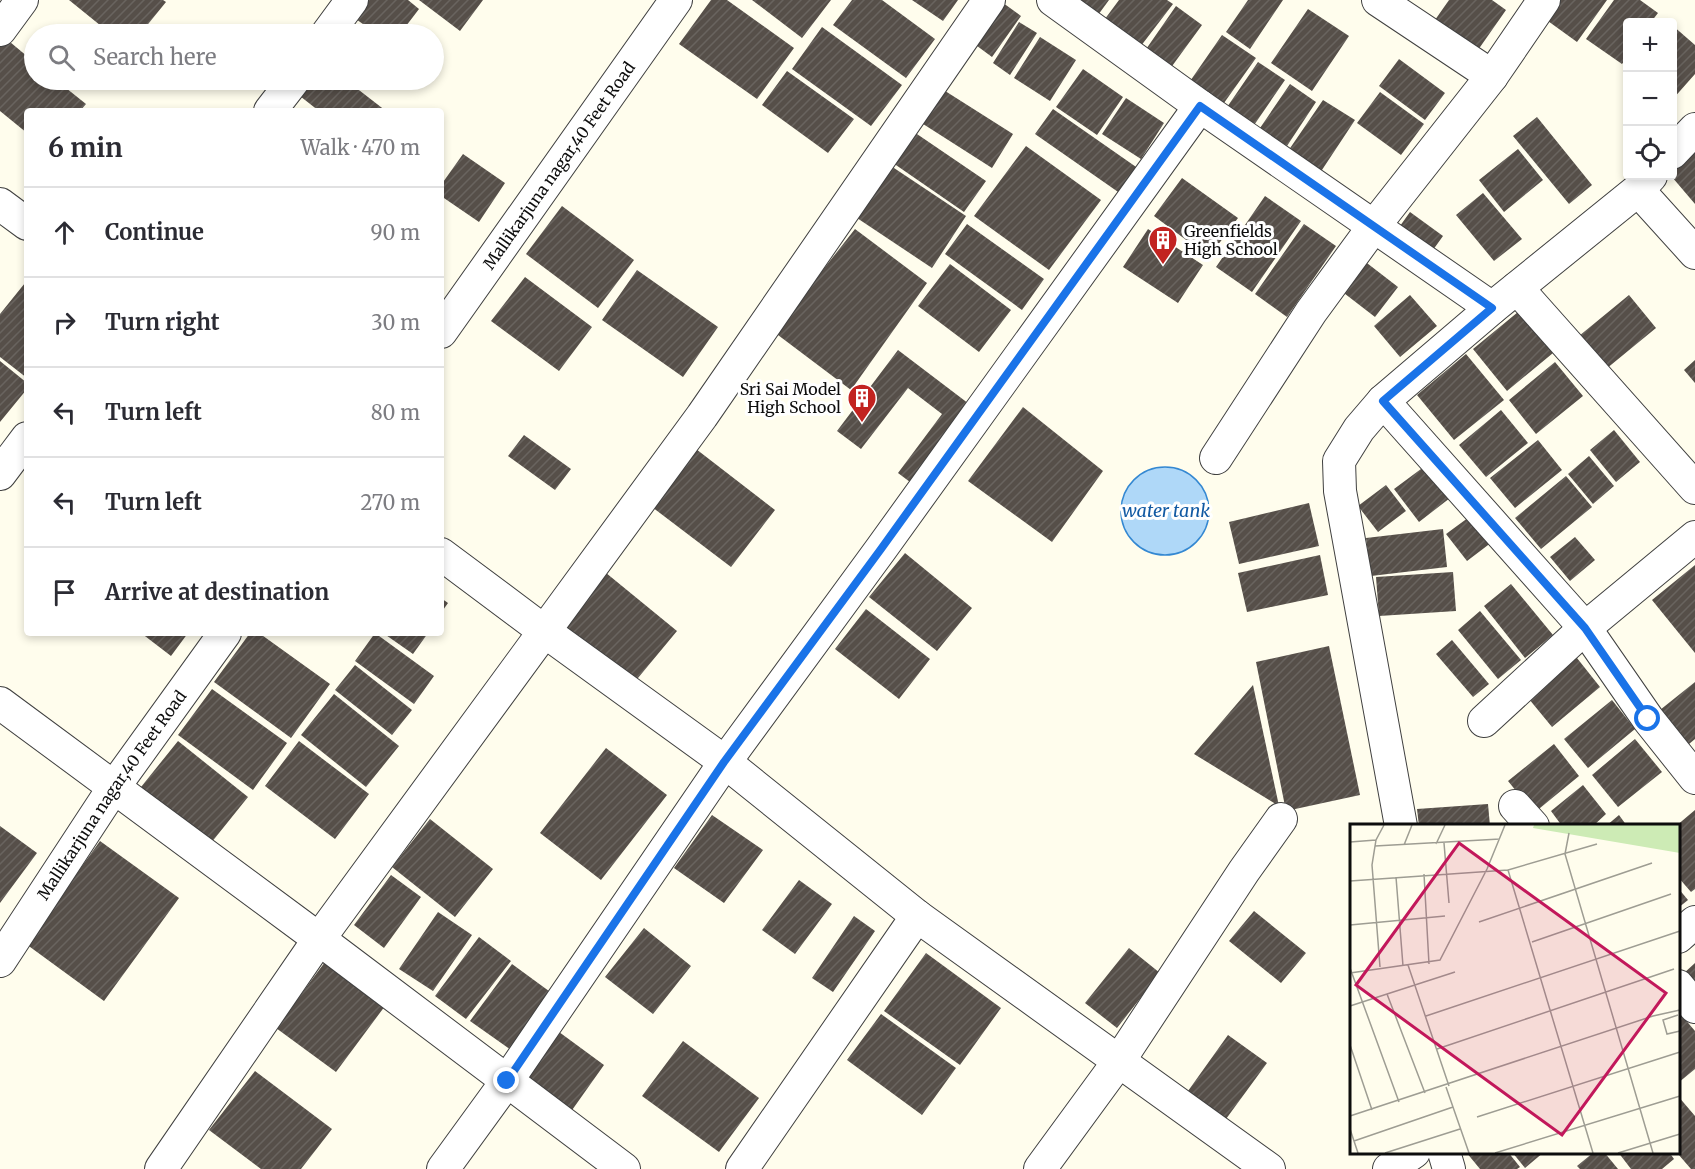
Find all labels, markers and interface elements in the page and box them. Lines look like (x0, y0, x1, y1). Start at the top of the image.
map controls (1623, 18, 1677, 180)
button: + (1623, 18, 1677, 72)
search box (24, 24, 444, 90)
icon: search (45, 41, 78, 74)
text: Search here (93, 43, 216, 71)
street label: Mallikarjuna nagar,40 Feet Road (479, 58, 639, 273)
button: − (1623, 72, 1677, 126)
button: locate (1623, 126, 1677, 180)
text: 6 min (48, 131, 123, 164)
text: Walk · 470 m (301, 135, 420, 160)
icon: ahead (48, 216, 81, 249)
text: Continue (105, 218, 204, 246)
text: 90 m (370, 220, 420, 245)
place label: Greenfields High School (1184, 221, 1278, 259)
building icon: Greenfields High School (1147, 224, 1179, 266)
icon: right (48, 306, 81, 339)
text: Turn right (105, 308, 219, 336)
text: 30 m (371, 310, 420, 335)
place label: Sri Sai Model High School (740, 379, 841, 417)
building icon: Sri Sai Model High School (846, 382, 878, 424)
icon: left (48, 396, 81, 429)
text: Turn left (105, 398, 202, 426)
text: 80 m (371, 400, 420, 425)
icon: left (48, 486, 81, 519)
text: Turn left (105, 488, 202, 516)
text: 270 m (360, 490, 420, 515)
water label: water tank (1122, 499, 1210, 522)
icon: arrive (48, 576, 81, 609)
text: Arrive at destination (105, 578, 329, 606)
street label: Mallikarjuna nagar,40 Feet Road (33, 686, 191, 903)
route start (1634, 705, 1660, 731)
inset map (1350, 824, 1680, 1154)
route end (493, 1067, 519, 1093)

